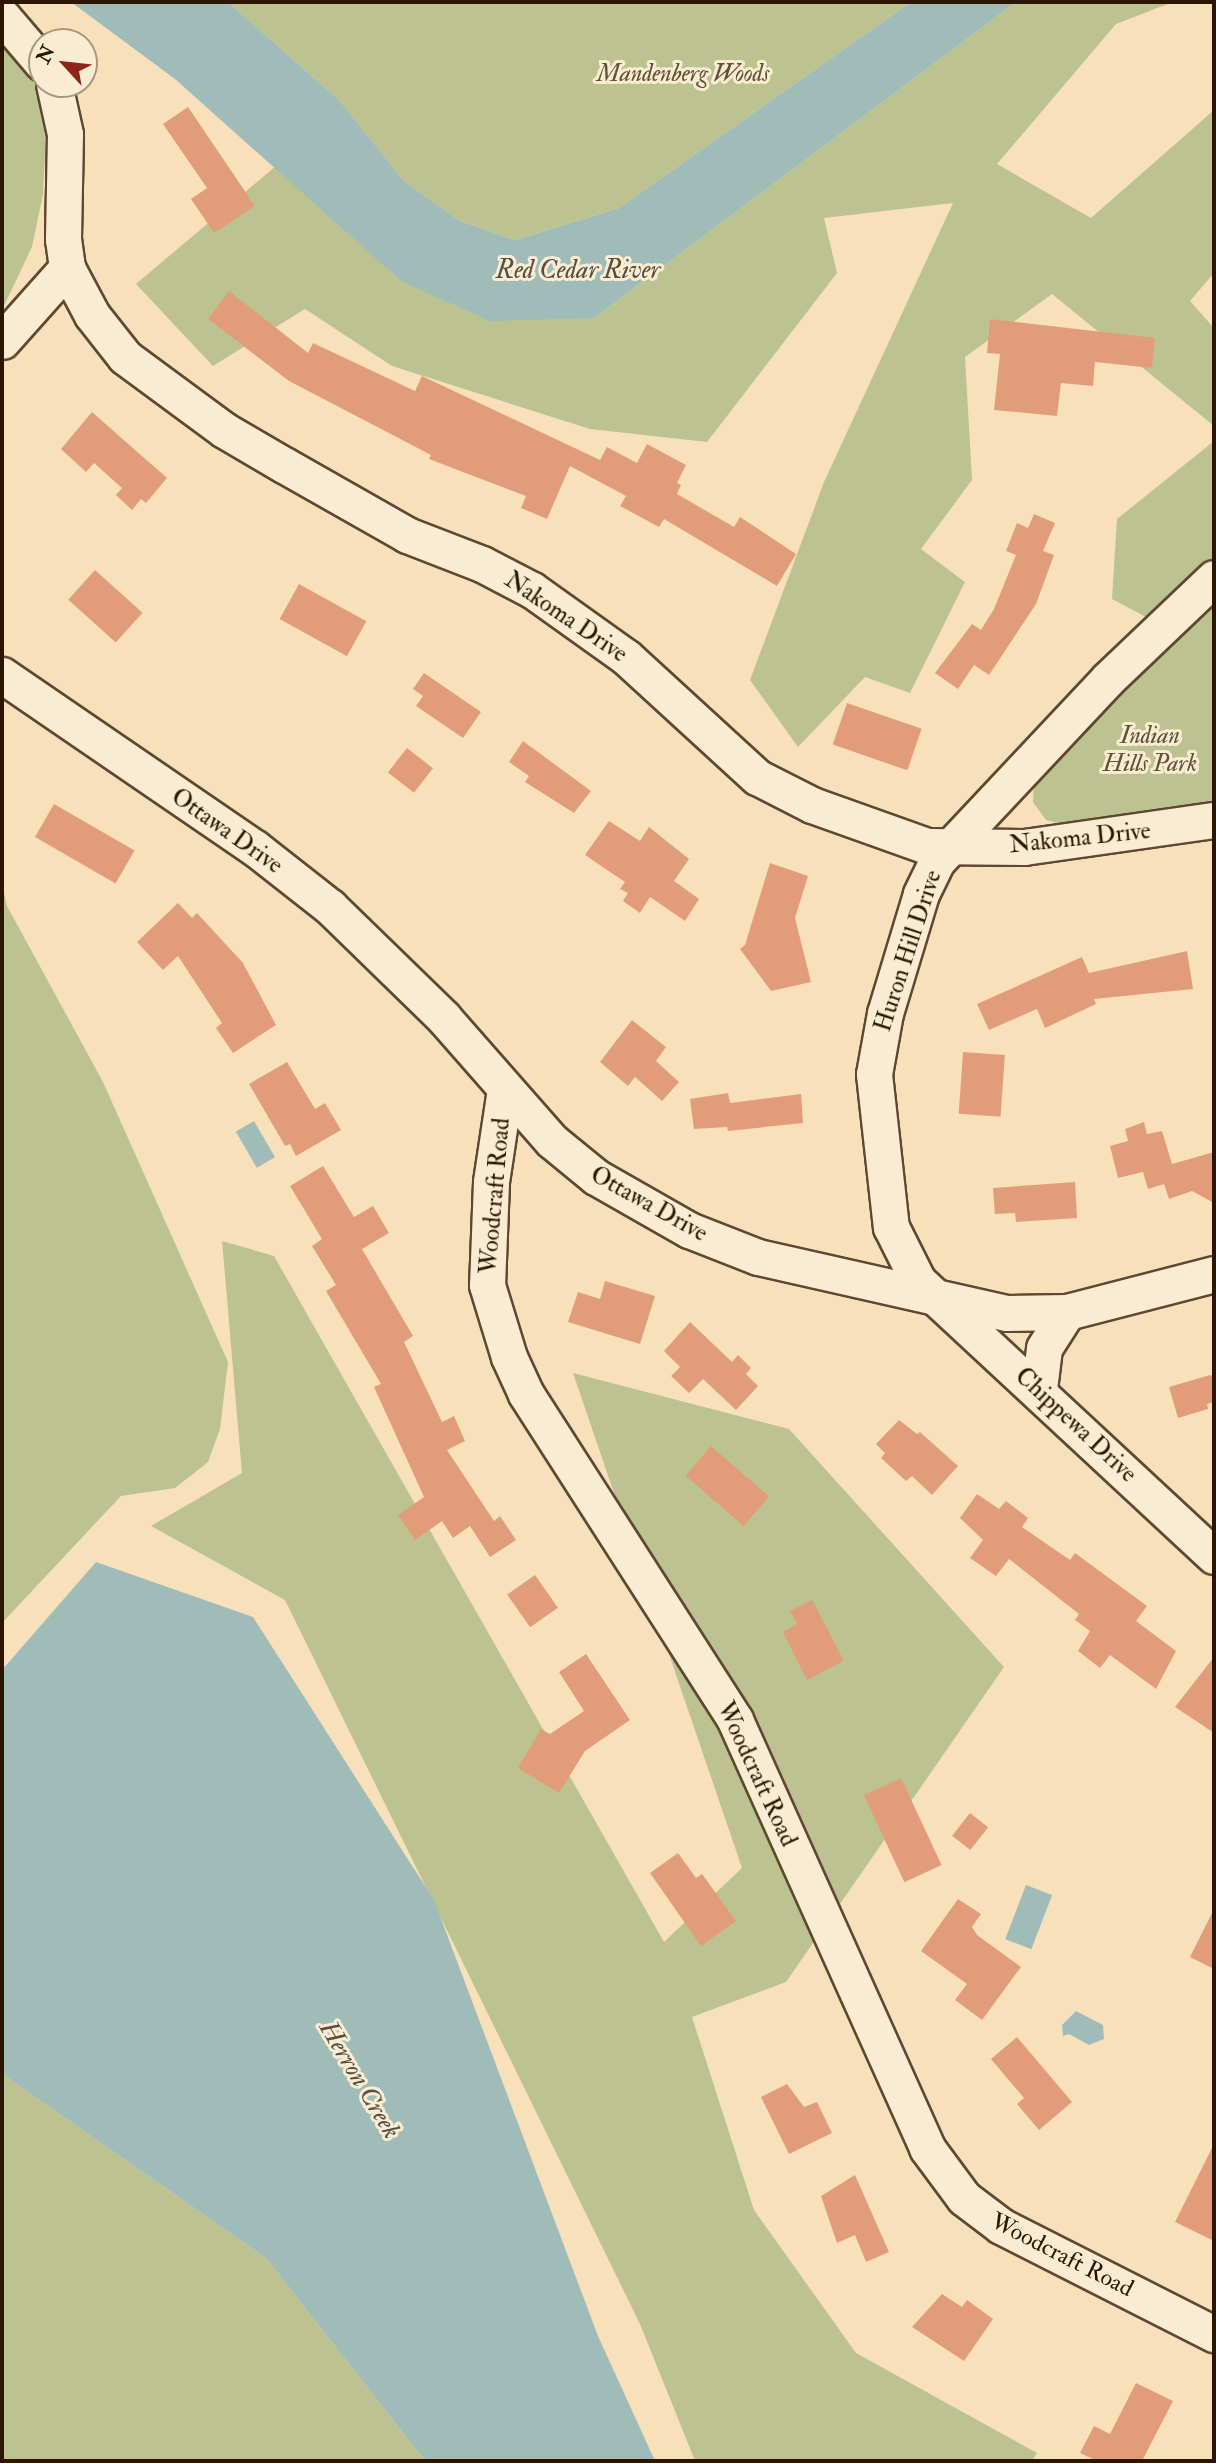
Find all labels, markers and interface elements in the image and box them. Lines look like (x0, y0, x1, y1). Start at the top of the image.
north arrow (28, 28, 98, 98)
text: N (32, 41, 61, 67)
park label: Mandenberg Woods (597, 60, 769, 88)
water label: Red Cedar River (496, 255, 660, 287)
street label: Nakoma Drive (499, 565, 633, 669)
park label: Indian Hills Park (1103, 722, 1197, 778)
street label: Ottawa Drive (166, 782, 288, 880)
street label: Nakoma Drive (1008, 816, 1152, 860)
street label: Huron Hill Drive (868, 867, 948, 1035)
street label: Woodcraft Road (474, 1117, 516, 1275)
street label: Ottawa Drive (585, 1160, 713, 1248)
street label: Chippewa Drive (1009, 1361, 1143, 1489)
street label: Woodcraft Road (711, 1697, 803, 1851)
water label: Herron Creek (312, 2015, 406, 2145)
street label: Woodcraft Road (986, 2207, 1138, 2303)

